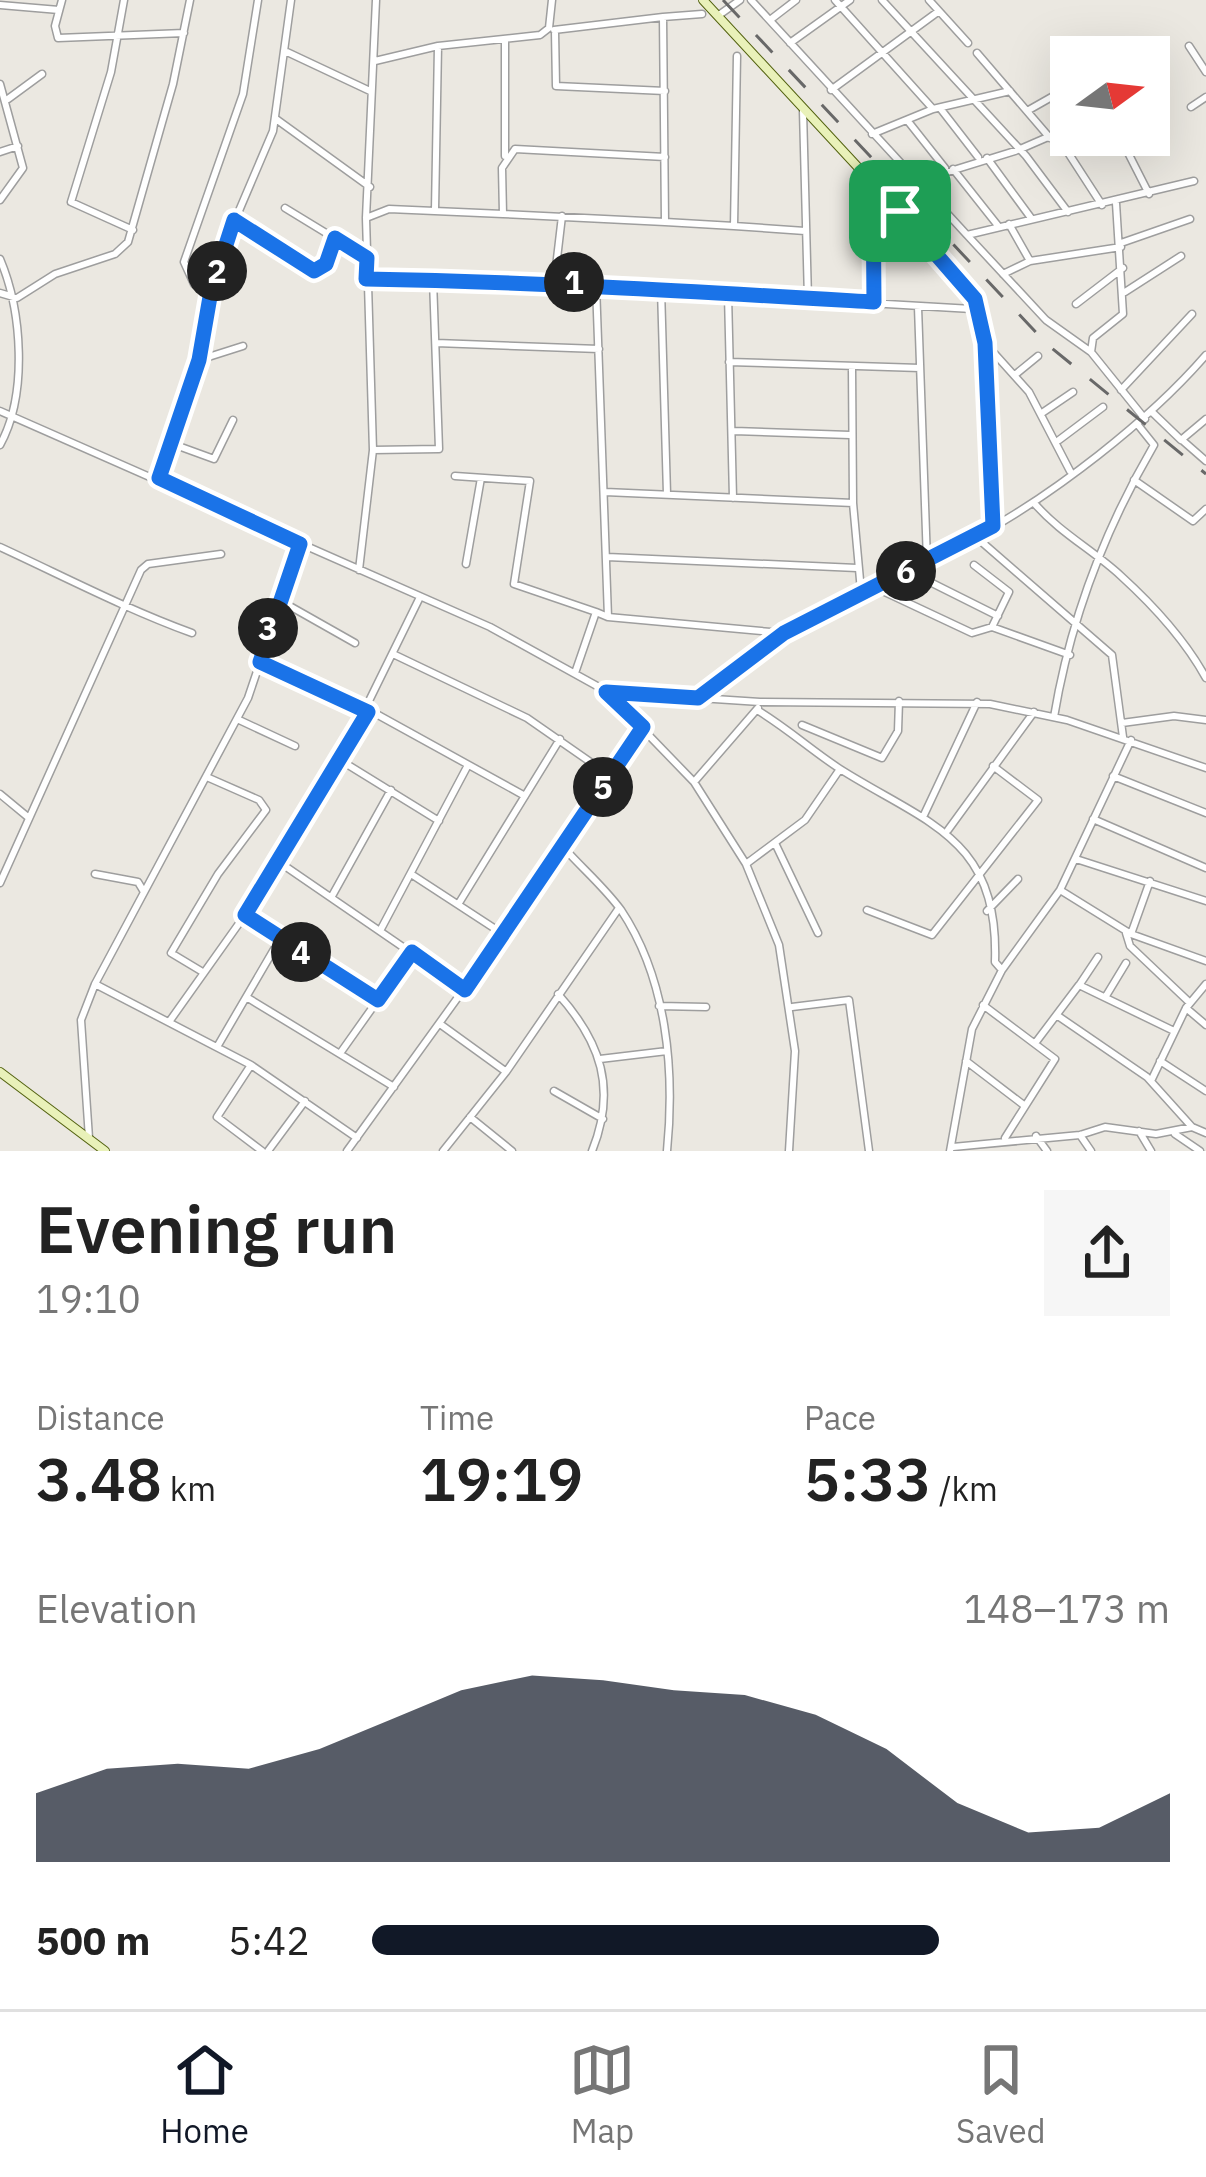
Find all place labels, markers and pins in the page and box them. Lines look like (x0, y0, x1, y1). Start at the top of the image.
pin (849, 160, 951, 262)
pin: 2 (187, 241, 247, 301)
pin: 1 (544, 252, 604, 312)
pin: 6 (876, 541, 936, 601)
pin: 3 (238, 598, 298, 658)
pin: 5 (573, 757, 633, 817)
pin: 4 (271, 922, 331, 982)

